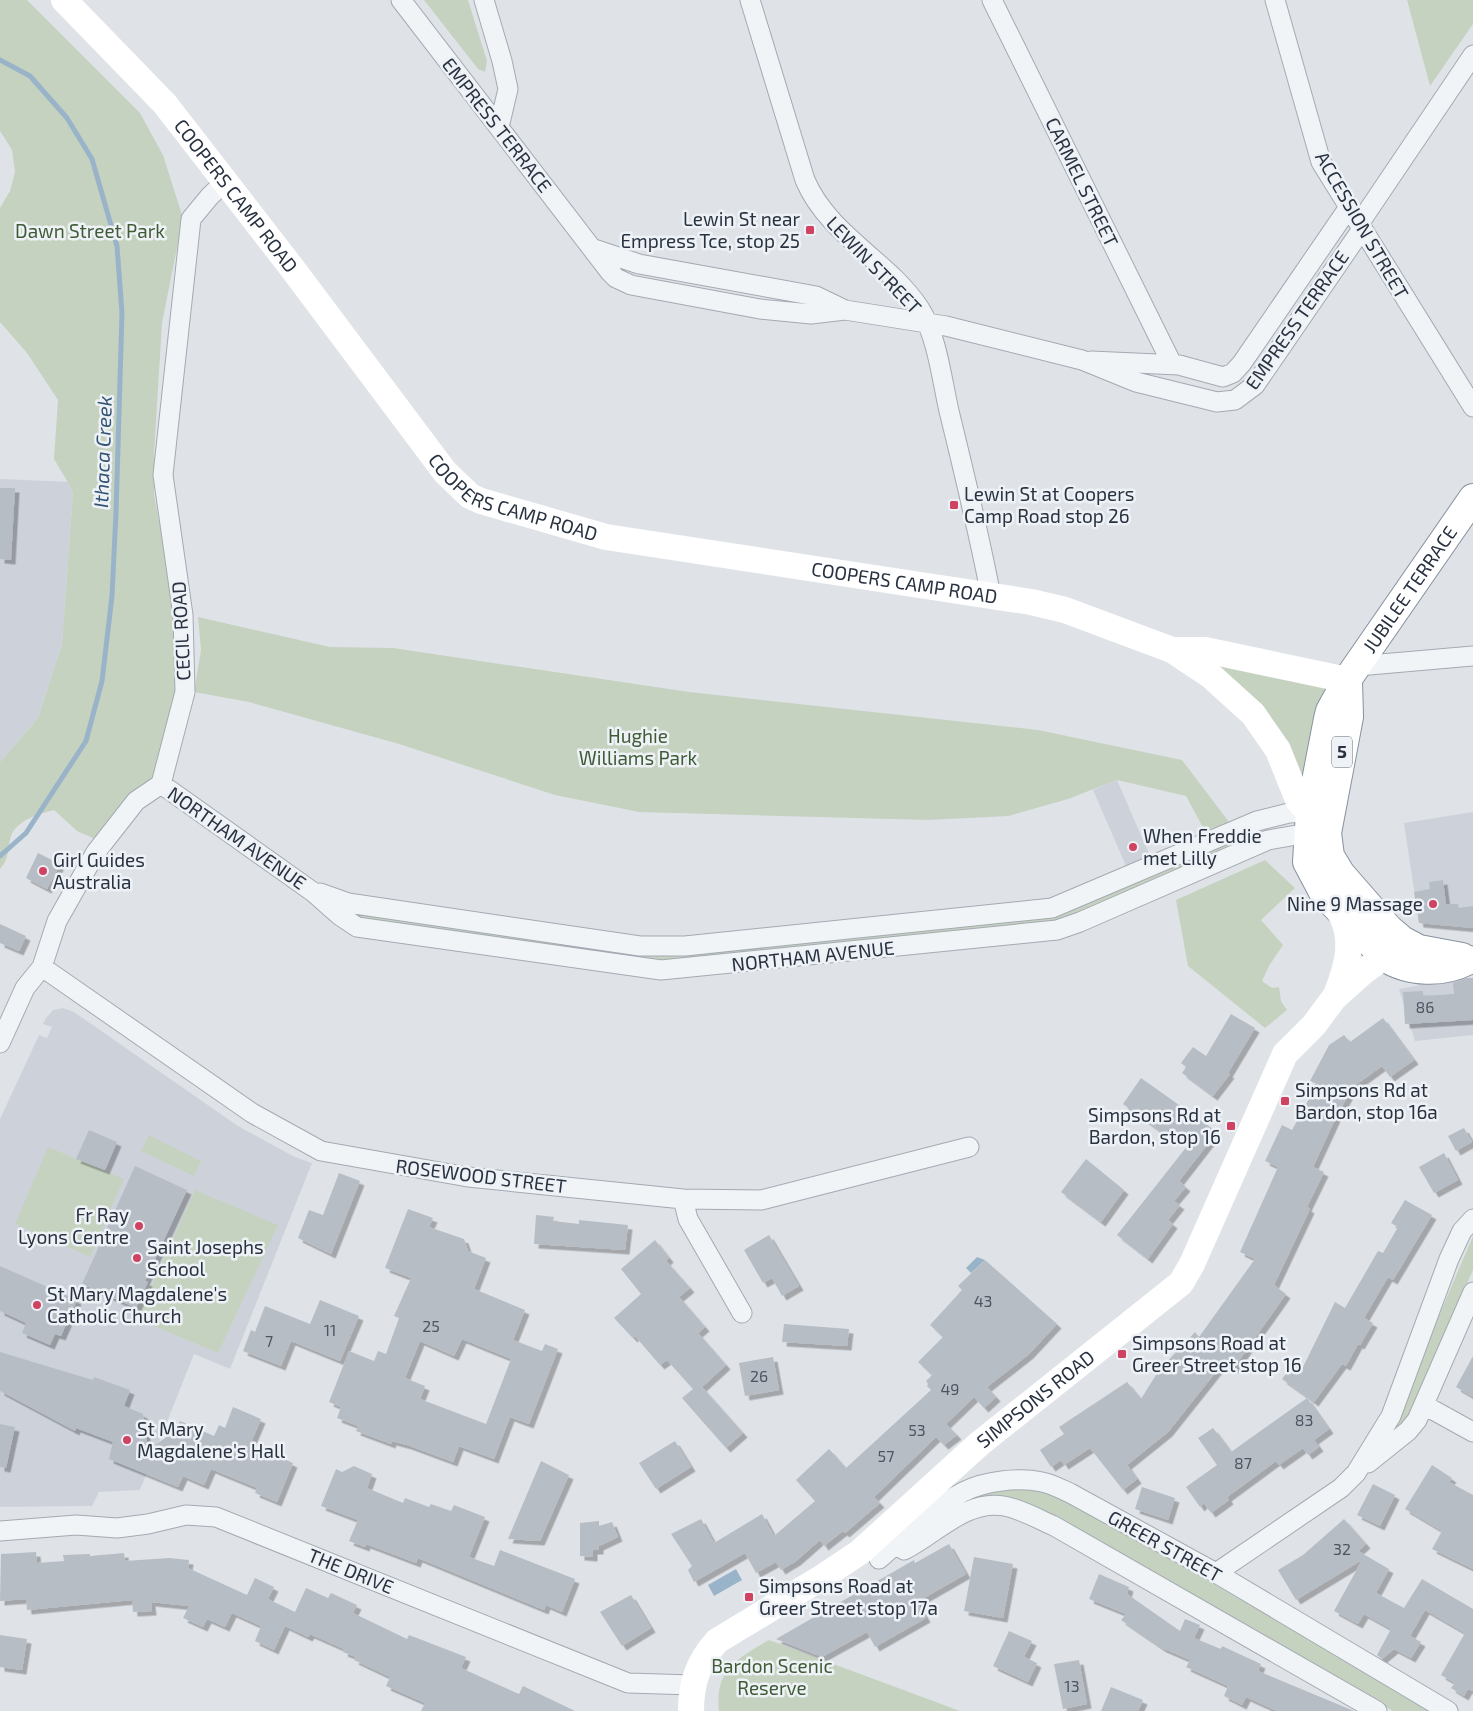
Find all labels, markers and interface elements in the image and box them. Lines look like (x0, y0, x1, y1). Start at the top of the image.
street label: EMPRESS TERRACE (438, 53, 557, 197)
street label: CARMEL STREET (1041, 113, 1124, 250)
street label: COOPERS CAMP ROAD (170, 114, 303, 277)
street label: ACCESSION STREET (1311, 147, 1414, 302)
place label: Lewin St near Empress Tce, stop 25 (620, 207, 800, 252)
street label: LEWIN STREET (822, 211, 927, 318)
park label: Dawn Street Park (15, 219, 165, 242)
marker: Lewin St near Empress Tce, stop 25 (804, 224, 816, 236)
street label: EMPRESS TERRACE (1240, 246, 1353, 394)
water label: Ithaca Creek (88, 395, 116, 508)
street label: COOPERS CAMP ROAD (424, 449, 600, 545)
place label: Lewin St at Coopers Camp Road stop 26 (964, 482, 1134, 527)
marker: Lewin St at Coopers Camp Road stop 26 (948, 499, 960, 511)
street label: JUBILEE TERRACE (1358, 521, 1461, 657)
street label: COOPERS CAMP ROAD (810, 557, 999, 608)
street label: CECIL ROAD (166, 581, 195, 681)
park label: Hughie Williams Park (579, 724, 698, 769)
road number: 5 (1332, 736, 1352, 768)
street label: NORTHAM AVENUE (164, 781, 311, 894)
place label: When Freddie met Lilly (1143, 824, 1262, 869)
marker: When Freddie met Lilly (1127, 841, 1139, 853)
place label: Girl Guides Australia (53, 848, 145, 893)
marker: Girl Guides Australia (37, 865, 49, 877)
place label: Nine 9 Massage (1287, 892, 1423, 915)
marker: Nine 9 Massage (1427, 898, 1439, 910)
street label: NORTHAM AVENUE (730, 936, 896, 975)
house number: 86 (1416, 997, 1434, 1016)
place label: Simpsons Rd at Bardon, stop 16a (1295, 1078, 1438, 1123)
marker: Simpsons Rd at Bardon, stop 16a (1279, 1095, 1291, 1107)
place label: Simpsons Rd at Bardon, stop 16 (1088, 1103, 1221, 1148)
marker: Simpsons Rd at Bardon, stop 16 (1225, 1120, 1237, 1132)
street label: ROSEWOOD STREET (394, 1154, 568, 1197)
place label: Fr Ray Lyons Centre (18, 1203, 129, 1248)
marker: Fr Ray Lyons Centre (133, 1220, 145, 1232)
place label: Saint Josephs School (147, 1235, 264, 1280)
marker: Saint Josephs School (131, 1252, 143, 1264)
place label: St Mary Magdalene's Catholic Church (47, 1282, 227, 1327)
house number: 43 (974, 1291, 992, 1310)
marker: St Mary Magdalene's Catholic Church (31, 1299, 43, 1311)
house number: 25 (422, 1316, 440, 1335)
house number: 11 (324, 1320, 336, 1339)
house number: 7 (265, 1331, 273, 1350)
place label: Simpsons Road at Greer Street stop 16 (1132, 1331, 1302, 1376)
street label: SIMPSONS ROAD (972, 1345, 1099, 1452)
marker: Simpsons Road at Greer Street stop 16 (1116, 1348, 1128, 1360)
house number: 26 (750, 1366, 768, 1385)
house number: 49 (941, 1379, 960, 1398)
house number: 83 (1295, 1410, 1313, 1429)
place label: St Mary Magdalene's Hall (137, 1417, 286, 1462)
house number: 53 (908, 1420, 926, 1439)
marker: St Mary Magdalene's Hall (121, 1434, 133, 1446)
house number: 57 (878, 1446, 894, 1465)
house number: 87 (1234, 1453, 1252, 1472)
street label: GREER STREET (1104, 1505, 1226, 1586)
house number: 32 (1333, 1539, 1351, 1558)
street label: THE DRIVE (305, 1543, 397, 1598)
place label: Simpsons Road at Greer Street stop 17a (759, 1574, 938, 1619)
marker: Simpsons Road at Greer Street stop 17a (743, 1591, 755, 1603)
park label: Bardon Scenic Reserve (711, 1654, 833, 1699)
house number: 13 (1064, 1676, 1080, 1695)

